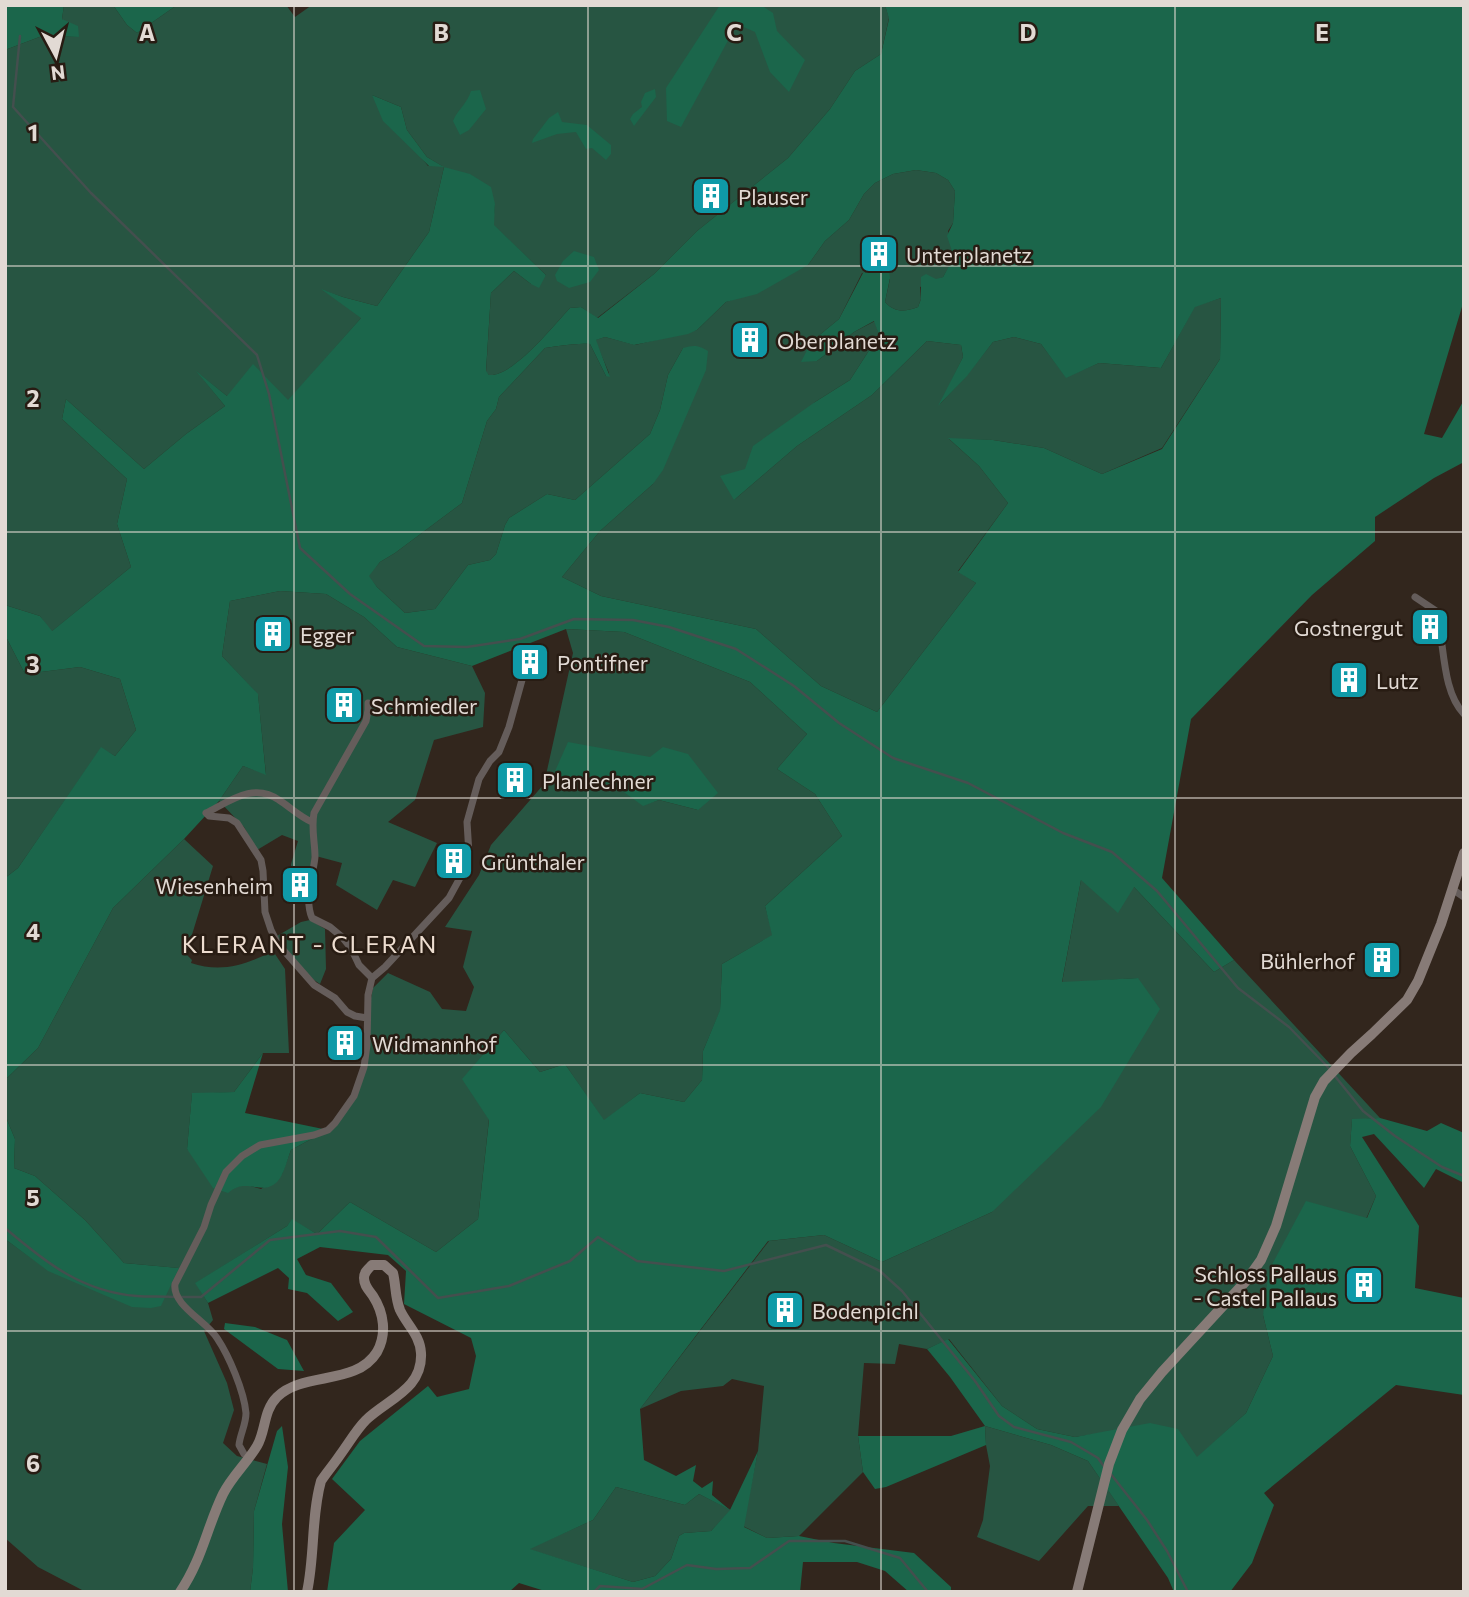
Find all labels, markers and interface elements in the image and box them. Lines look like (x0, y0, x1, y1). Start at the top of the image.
text: A (139, 18, 156, 46)
text: B (433, 18, 449, 46)
text: C (726, 18, 742, 46)
text: D (1020, 18, 1037, 46)
text: E (1315, 18, 1329, 46)
north arrow (21, 21, 91, 91)
text: N (50, 61, 67, 86)
text: 1 (28, 118, 38, 146)
building icon: Plauser (690, 175, 732, 217)
place label: Plauser (738, 184, 808, 209)
building icon: Unterplanetz (858, 233, 900, 275)
place label: Unterplanetz (906, 242, 1032, 267)
building icon: Oberplanetz (729, 319, 771, 361)
place label: Oberplanetz (777, 328, 897, 353)
text: 2 (26, 384, 40, 412)
building icon: Gostnergut (1409, 606, 1451, 648)
building icon: Egger (252, 613, 294, 655)
place label: Gostnergut (1294, 615, 1403, 640)
place label: Egger (300, 622, 354, 647)
building icon: Pontifner (509, 641, 551, 683)
text: 3 (26, 650, 40, 678)
place label: Pontifner (557, 650, 648, 675)
building icon: Lutz (1328, 659, 1370, 701)
place label: Lutz (1376, 668, 1419, 693)
building icon: Schmiedler (323, 684, 365, 726)
place label: Schmiedler (371, 693, 477, 718)
building icon: Planlechner (494, 759, 536, 801)
place label: Planlechner (542, 768, 654, 793)
building icon: Grünthaler (433, 840, 475, 882)
place label: Grünthaler (481, 849, 585, 874)
building icon: Wiesenheim (279, 864, 321, 906)
place label: Wiesenheim (156, 873, 273, 898)
text: 4 (26, 917, 40, 945)
district label: KLERANT - CLERAN (182, 929, 438, 958)
building icon: Bühlerhof (1361, 939, 1403, 981)
place label: Bühlerhof (1260, 948, 1356, 973)
building icon: Widmannhof (324, 1022, 366, 1064)
place label: Widmannhof (372, 1031, 498, 1056)
text: 5 (26, 1183, 40, 1211)
place label: Schloss Pallaus - Castel Pallaus (1193, 1261, 1337, 1310)
building icon: Schloss Pallaus - Castel Pallaus (1343, 1264, 1385, 1306)
building icon: Bodenpichl (764, 1289, 806, 1331)
place label: Bodenpichl (812, 1298, 919, 1323)
text: 6 (26, 1449, 40, 1477)

